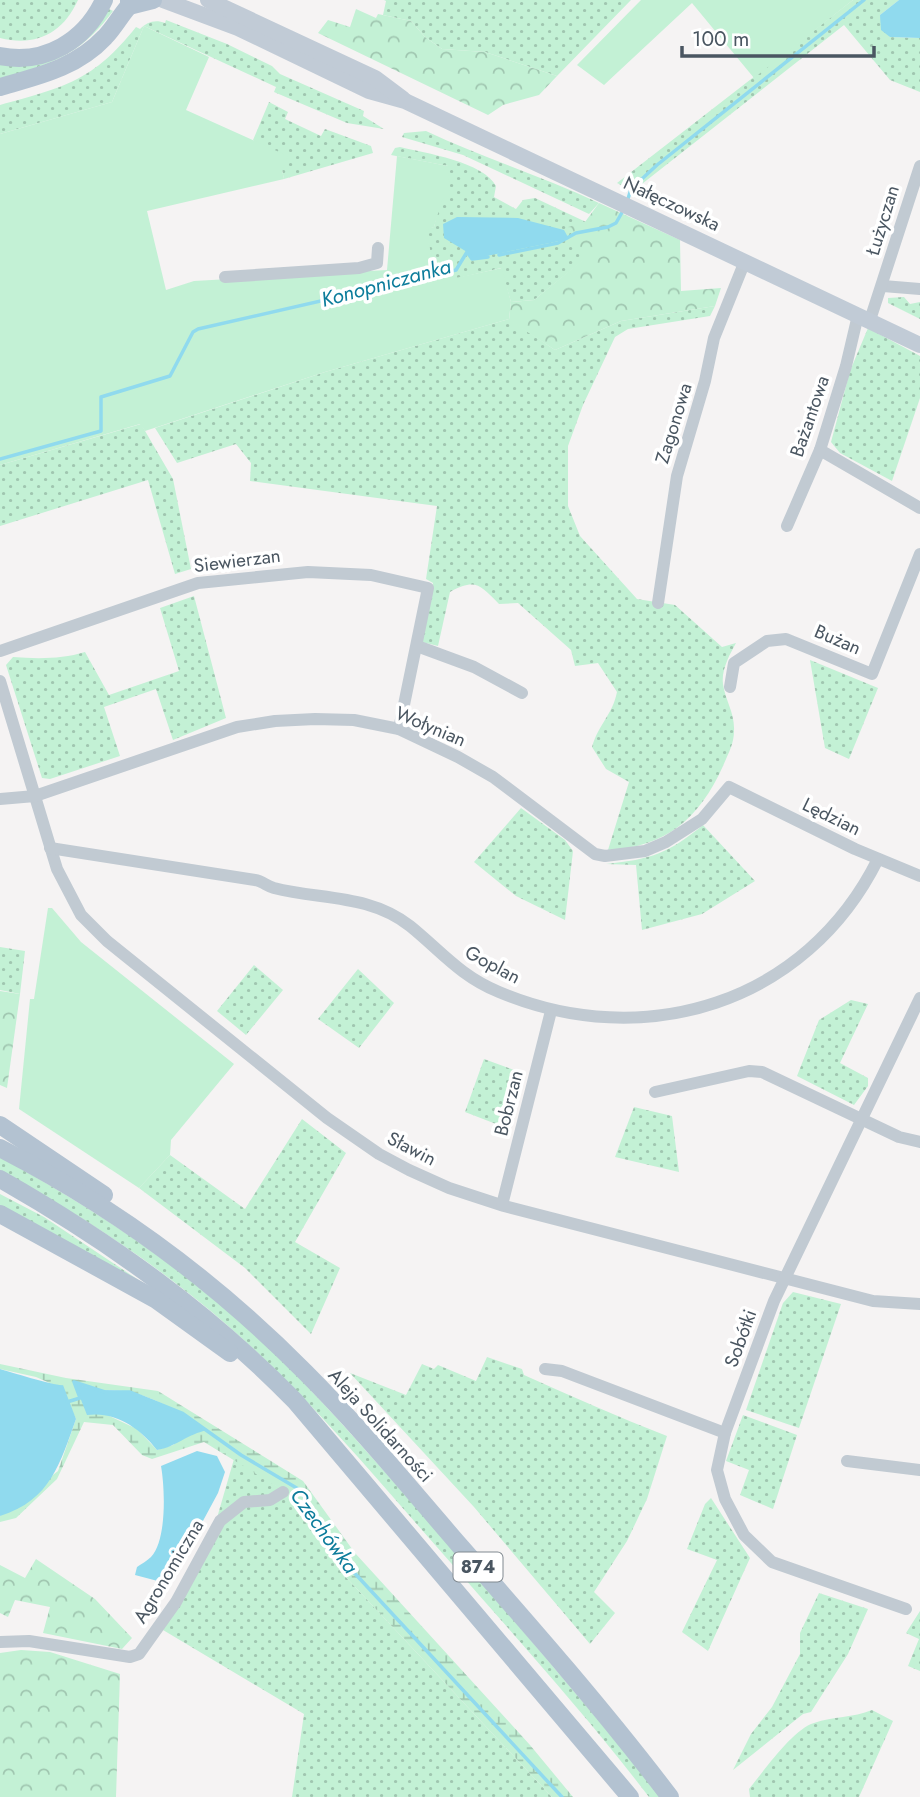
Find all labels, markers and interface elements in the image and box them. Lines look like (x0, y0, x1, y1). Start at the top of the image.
scale bar (682, 14, 874, 58)
text: 100 m (692, 24, 749, 54)
street label: Nałęczowska (619, 169, 725, 238)
street label: Łużyczan (859, 182, 906, 259)
water label: Konopniczanka (318, 251, 455, 315)
street label: Bażantowa (783, 372, 836, 460)
street label: Zagonowa (648, 380, 698, 467)
street label: Siewierzan (192, 542, 282, 579)
street label: Bużan (810, 618, 865, 661)
street label: Wołynian (391, 699, 470, 753)
street label: Lędzian (798, 791, 866, 842)
street label: Goplan (460, 939, 525, 990)
street label: Bobrzan (487, 1067, 530, 1139)
street label: Sławin (383, 1125, 441, 1172)
street label: Sobótki (718, 1305, 763, 1371)
street label: Aleja Solidarności (322, 1362, 439, 1488)
water label: Czechówka (283, 1482, 366, 1580)
street label: Agronomiczna (127, 1514, 210, 1628)
road number: 874 (454, 1552, 503, 1582)

